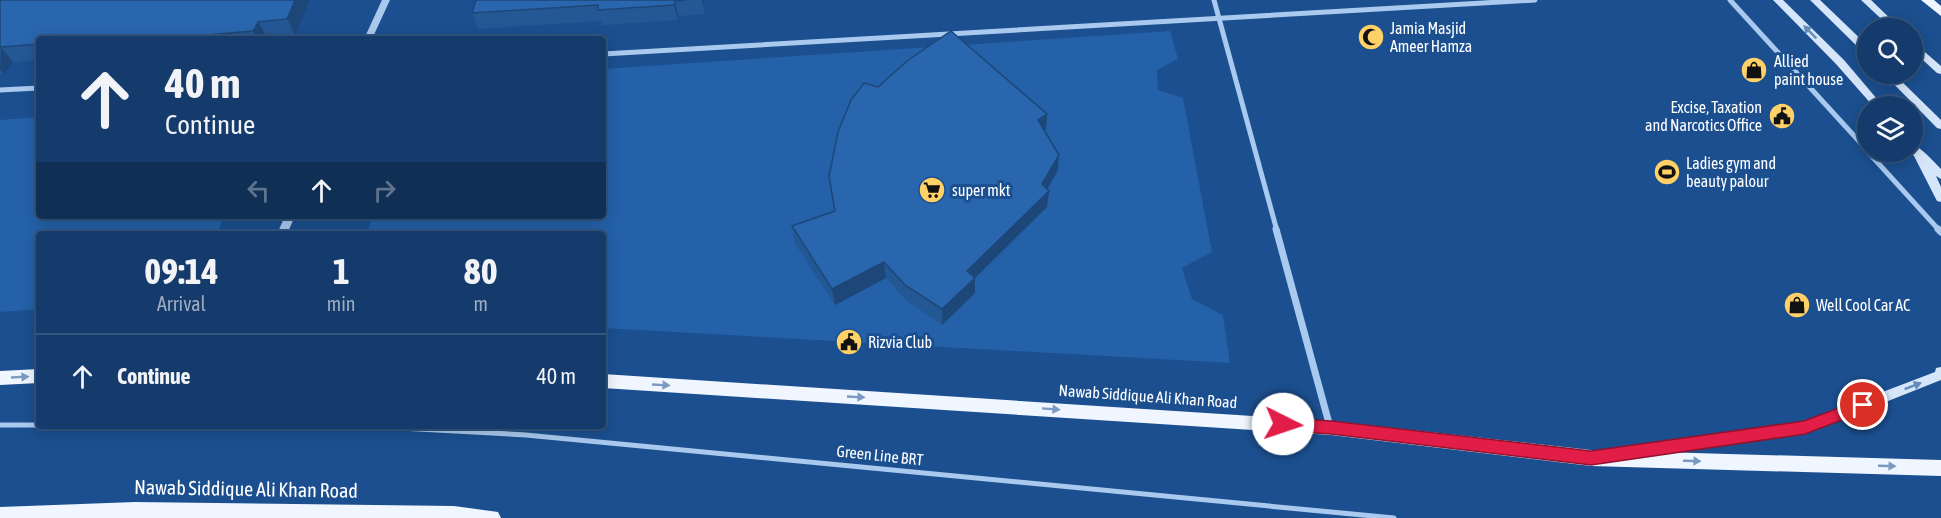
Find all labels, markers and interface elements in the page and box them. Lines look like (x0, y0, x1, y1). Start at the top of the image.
map controls (1857, 18, 1923, 162)
button: search (1857, 18, 1923, 84)
place label: Jamia Masjid Ameer Hamza (1390, 19, 1472, 55)
mosque icon: Jamia Masjid Ameer Hamza (1356, 22, 1386, 52)
one-way arrow (1804, 26, 1818, 40)
place label: Allied paint house (1774, 52, 1843, 89)
shop icon: Allied paint house (1739, 55, 1769, 85)
text: 40 m (165, 59, 240, 107)
icon: ahead (66, 60, 144, 138)
button: layers (1857, 96, 1923, 162)
place label: Excise, Taxation and Narcotics Office (1645, 98, 1762, 134)
public building icon: Excise, Taxation and Narcotics Office (1767, 101, 1797, 131)
text: Continue (165, 109, 255, 140)
place label: Ladies gym and beauty palour (1686, 154, 1776, 191)
sports icon: Ladies gym and beauty palour (1652, 157, 1682, 187)
icon: left (242, 174, 275, 207)
icon: ahead (305, 174, 338, 207)
icon: right (368, 174, 401, 207)
supermarket icon: super mkt (917, 175, 947, 205)
place label: super mkt (952, 181, 1011, 200)
text: 09:14 (144, 250, 218, 292)
text: 1 (333, 250, 350, 292)
text: 80 (464, 250, 498, 292)
shop icon: Well Cool Car AC (1782, 290, 1812, 320)
text: Arrival (157, 292, 206, 315)
text: min (327, 292, 355, 315)
text: m (474, 292, 488, 315)
place label: Well Cool Car AC (1816, 296, 1910, 314)
public building icon: Rizvia Club (834, 327, 864, 357)
place label: Rizvia Club (868, 333, 932, 351)
icon: ahead (66, 360, 99, 393)
text: Continue (117, 363, 191, 389)
text: 40 m (536, 363, 576, 389)
one-way arrow (10, 372, 29, 381)
pin (1837, 379, 1888, 430)
one-way arrow (652, 380, 671, 389)
one-way arrow (1904, 380, 1922, 390)
street label: Nawab Siddique Ali Khan Road (1058, 381, 1238, 412)
icon: arrive (1846, 388, 1879, 421)
one-way arrow (847, 392, 866, 401)
position arrow (1251, 392, 1315, 456)
one-way arrow (1041, 405, 1060, 414)
street label: Green Line BRT (836, 441, 924, 469)
one-way arrow (1682, 456, 1701, 466)
one-way arrow (1877, 462, 1896, 471)
street label: Nawab Siddique Ali Khan Road (134, 475, 358, 502)

